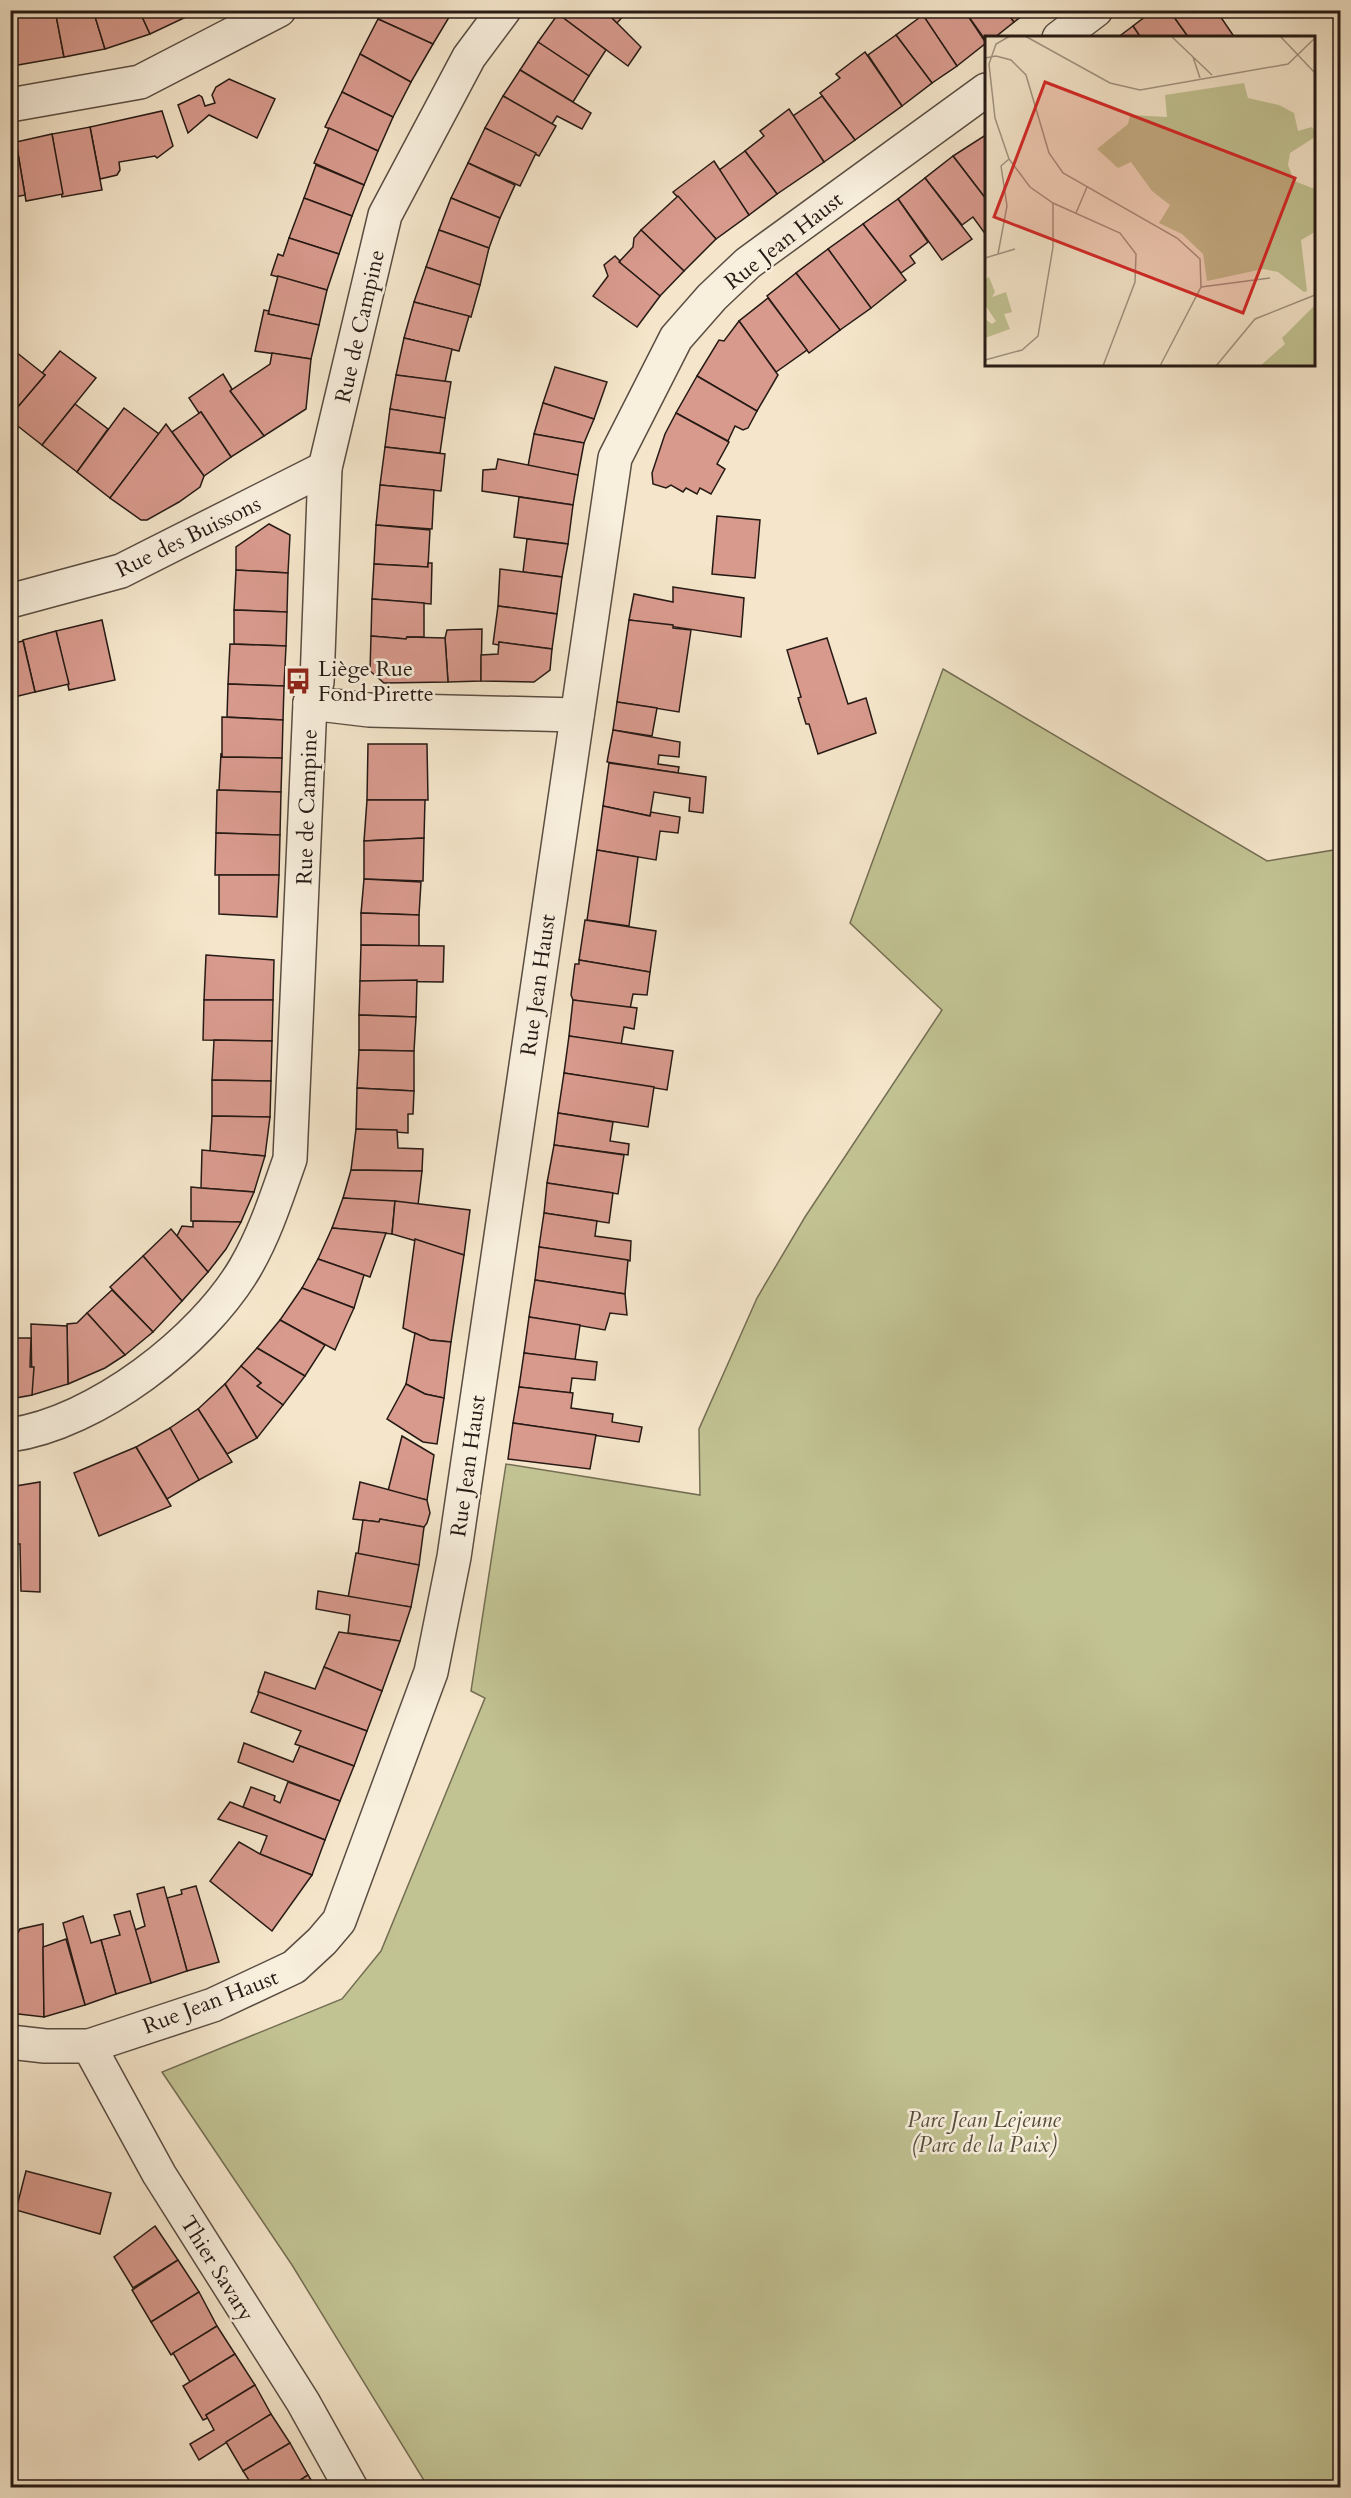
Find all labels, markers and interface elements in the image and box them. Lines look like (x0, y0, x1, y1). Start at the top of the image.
inset map (985, 36, 1315, 366)
street label: Rue Jean Haust (718, 185, 849, 297)
street label: Rue de Campine (328, 247, 392, 406)
street label: Rue des Buissons (111, 489, 266, 585)
place label: Liège Rue Fond Pirette (318, 654, 434, 709)
bus stop icon: Liège Rue Fond Pirette (283, 666, 313, 696)
street label: Rue de Campine (289, 728, 325, 886)
street label: Rue Jean Haust (513, 912, 563, 1058)
street label: Rue Jean Haust (443, 1393, 493, 1539)
street label: Rue Jean Haust (138, 1962, 282, 2042)
park label: Parc Jean Lejeune (Parc de la Paix) (907, 2105, 1061, 2160)
street label: Thier Savary (173, 2210, 262, 2327)

